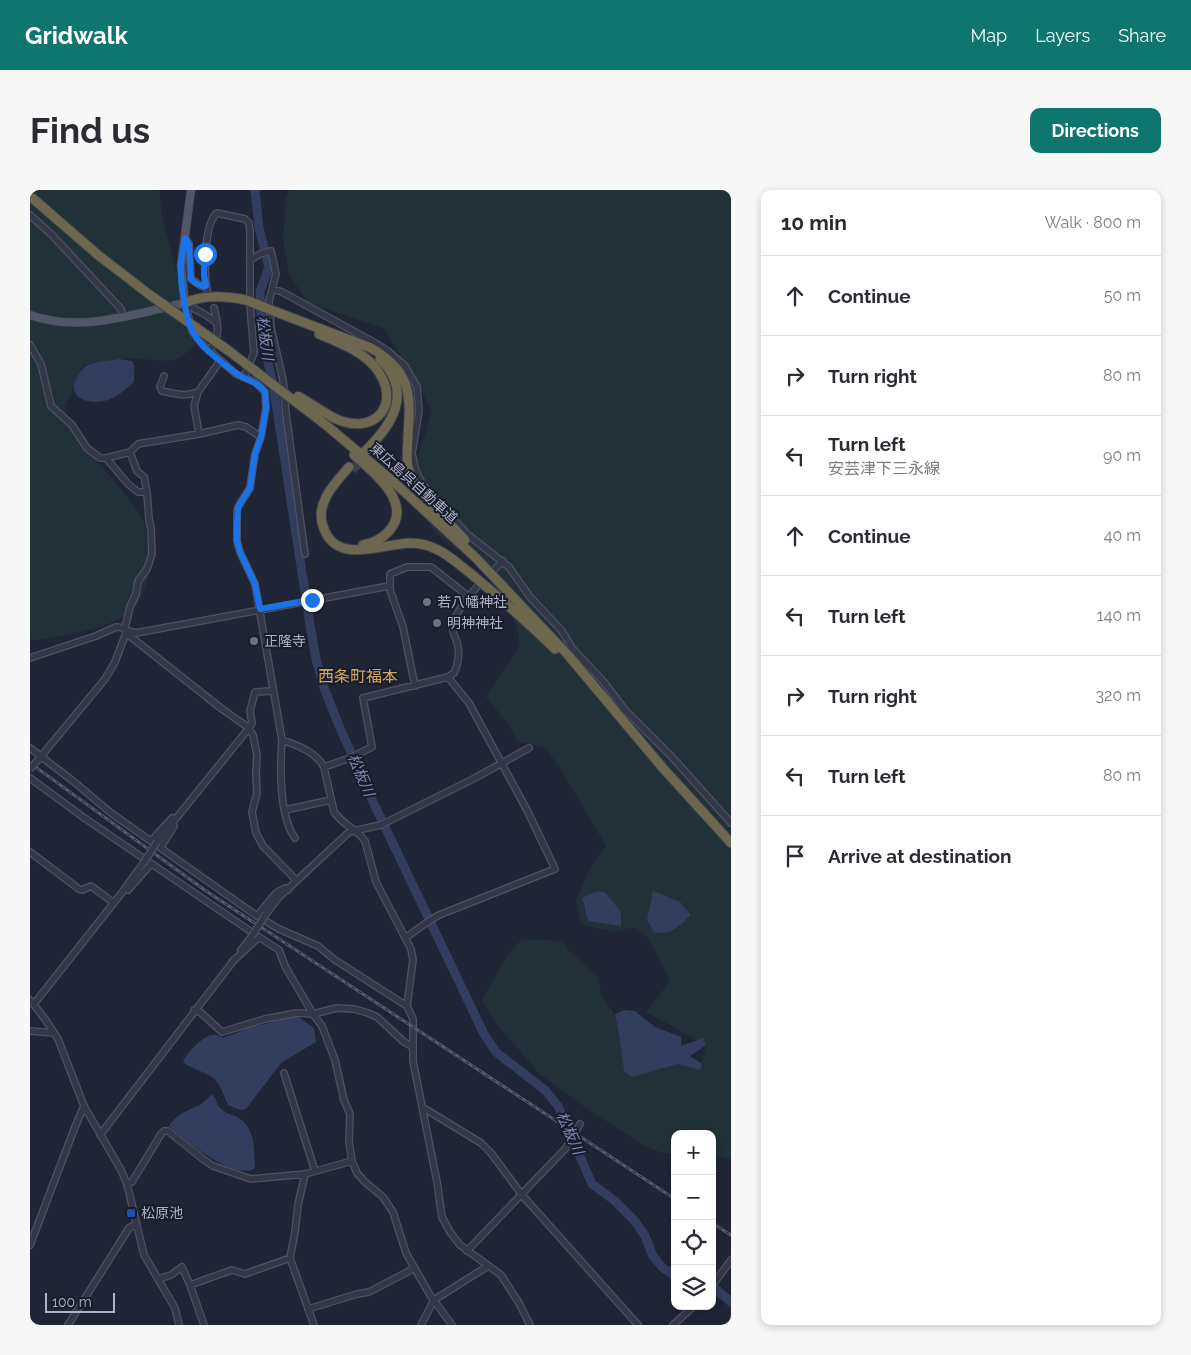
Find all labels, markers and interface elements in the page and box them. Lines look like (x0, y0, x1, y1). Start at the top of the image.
text: Gridwalk (25, 21, 128, 50)
text: Map (971, 25, 1007, 46)
text: Layers (1035, 25, 1090, 46)
text: Share (1118, 25, 1166, 46)
button: Directions (1030, 108, 1161, 153)
text: Find us (30, 110, 150, 151)
text: 10 min (781, 210, 847, 235)
text: Walk · 800 m (1045, 213, 1141, 232)
route start (194, 243, 217, 266)
icon: ahead (781, 282, 809, 310)
text: Continue (828, 285, 911, 307)
text: 50 m (1104, 286, 1141, 305)
water label: 松板川 (253, 314, 277, 364)
icon: right (781, 362, 809, 390)
text: Turn right (828, 365, 917, 387)
text: 80 m (1103, 366, 1141, 385)
text: Turn left (828, 433, 905, 455)
street label: 東広島呉自動車道 (367, 440, 461, 526)
icon: left (781, 442, 809, 470)
text: 90 m (1103, 446, 1141, 465)
text: 安芸津下三永線 (828, 459, 940, 478)
icon: ahead (781, 522, 809, 550)
text: Continue (828, 525, 911, 547)
text: 40 m (1104, 526, 1141, 545)
route end (301, 589, 324, 612)
place label: 若八幡神社 (437, 594, 507, 610)
marker: 若八幡神社 (421, 596, 433, 608)
icon: left (781, 602, 809, 630)
text: Turn left (828, 605, 905, 627)
text: 140 m (1097, 606, 1141, 625)
place label: 明神神社 (447, 615, 503, 631)
marker: 明神神社 (431, 617, 443, 629)
place label: 正隆寺 (264, 633, 306, 649)
marker: 正隆寺 (248, 635, 260, 647)
district label: 西条町福本 (318, 667, 398, 686)
icon: right (781, 682, 809, 710)
text: Turn right (828, 685, 917, 707)
text: 320 m (1096, 686, 1141, 705)
water label: 松板川 (344, 751, 379, 801)
icon: left (781, 762, 809, 790)
text: Turn left (828, 765, 905, 787)
text: 80 m (1103, 766, 1141, 785)
icon: arrive (781, 842, 809, 870)
text: Arrive at destination (828, 845, 1012, 867)
water label: 松板川 (553, 1109, 588, 1159)
map controls (671, 1130, 716, 1310)
button: + (671, 1130, 716, 1175)
button: − (671, 1175, 716, 1220)
place label: 松原池 (141, 1205, 183, 1221)
marker: 松原池 (125, 1207, 137, 1219)
button: locate (671, 1220, 716, 1265)
button: layers (671, 1265, 716, 1310)
scale bar (45, 1290, 115, 1313)
text: 100 m (52, 1294, 92, 1310)

